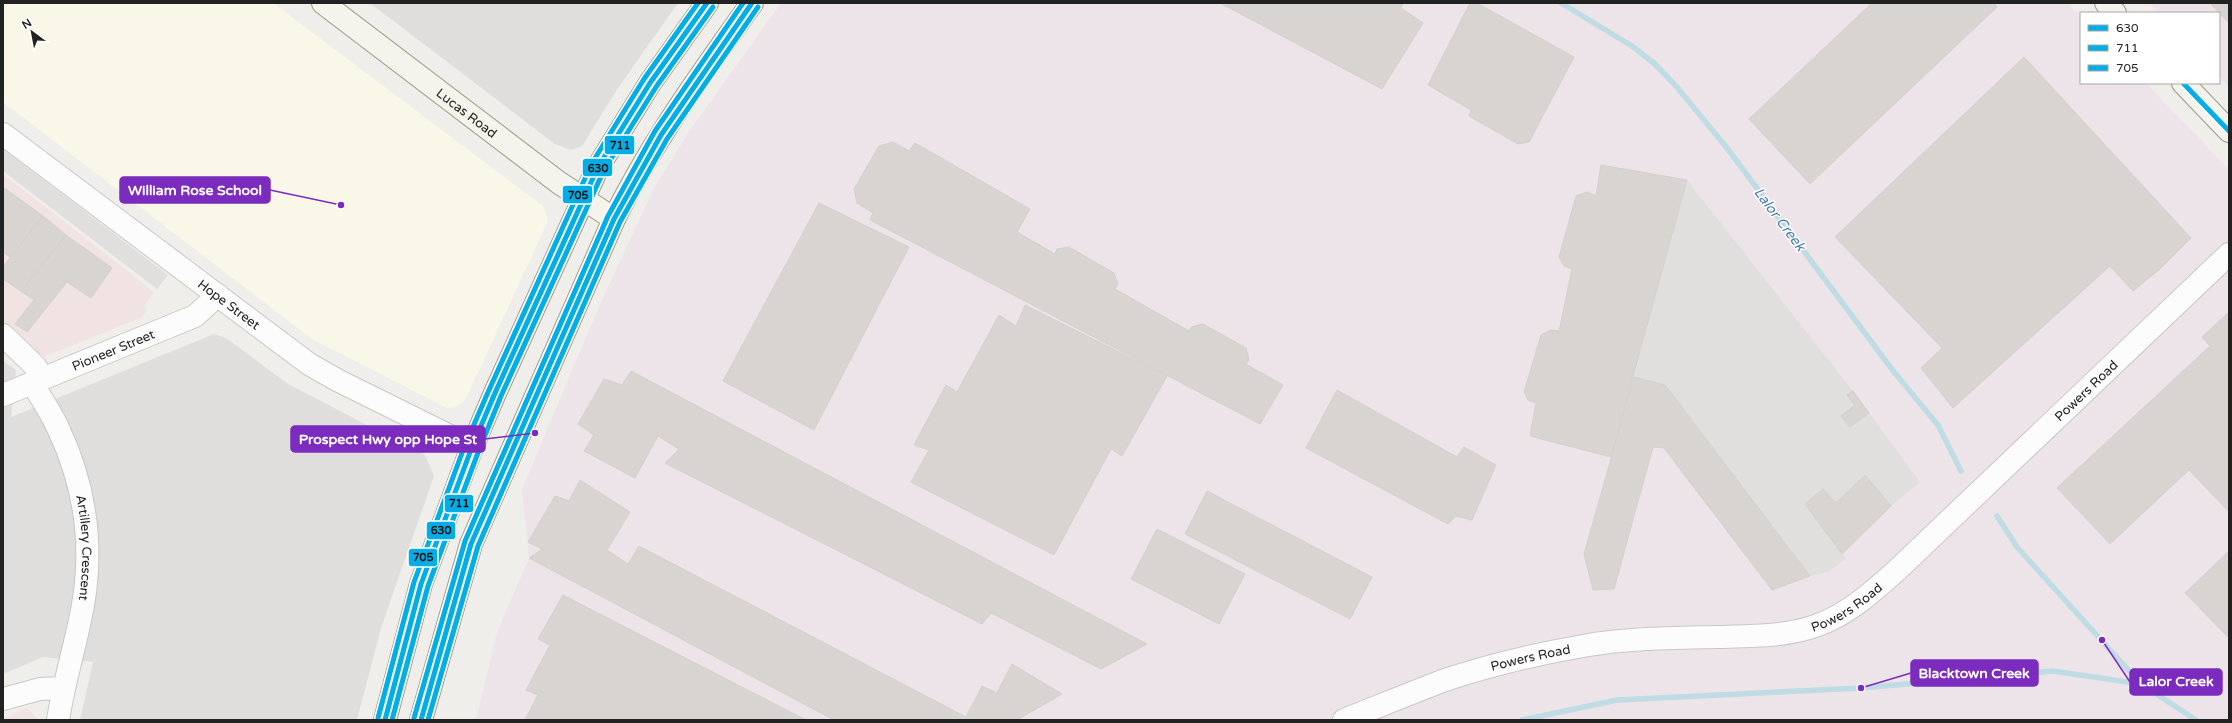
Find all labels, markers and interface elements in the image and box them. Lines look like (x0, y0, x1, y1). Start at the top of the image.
north arrow (12, 12, 52, 52)
legend (2080, 12, 2220, 84)
text: N (20, 16, 34, 32)
text: 630 (2116, 21, 2139, 35)
text: 711 (2116, 41, 2139, 55)
text: 705 (2116, 61, 2139, 75)
street label: Lucas Road (433, 85, 500, 142)
line badge: 711 (604, 135, 635, 155)
text: 711 (610, 139, 630, 152)
line badge: 630 (582, 158, 613, 177)
text: 630 (588, 162, 608, 175)
callout: William Rose School (120, 177, 270, 203)
text: William Rose School (128, 182, 262, 199)
water label: Lalor Creek (1750, 184, 1810, 256)
line badge: 705 (562, 185, 593, 204)
text: 705 (568, 189, 588, 202)
street label: Hope Street (194, 276, 263, 333)
street label: Pioneer Street (70, 326, 157, 375)
street label: Powers Road (2052, 357, 2121, 425)
callout: Prospect Hwy opp Hope St (291, 426, 485, 452)
text: Prospect Hwy opp Hope St (299, 431, 478, 448)
street label: Artillery Crescent (72, 493, 94, 602)
line badge: 711 (444, 494, 474, 513)
text: 711 (449, 497, 469, 510)
line badge: 630 (426, 521, 456, 540)
text: 630 (431, 524, 451, 537)
line badge: 705 (408, 548, 438, 567)
text: 705 (413, 551, 433, 564)
street label: Powers Road (1809, 580, 1886, 636)
street label: Powers Road (1489, 641, 1572, 675)
callout: Blacktown Creek (1911, 660, 2038, 686)
text: Blacktown Creek (1918, 665, 2030, 682)
callout: Lalor Creek (2130, 669, 2222, 695)
text: Lalor Creek (2138, 673, 2214, 690)

